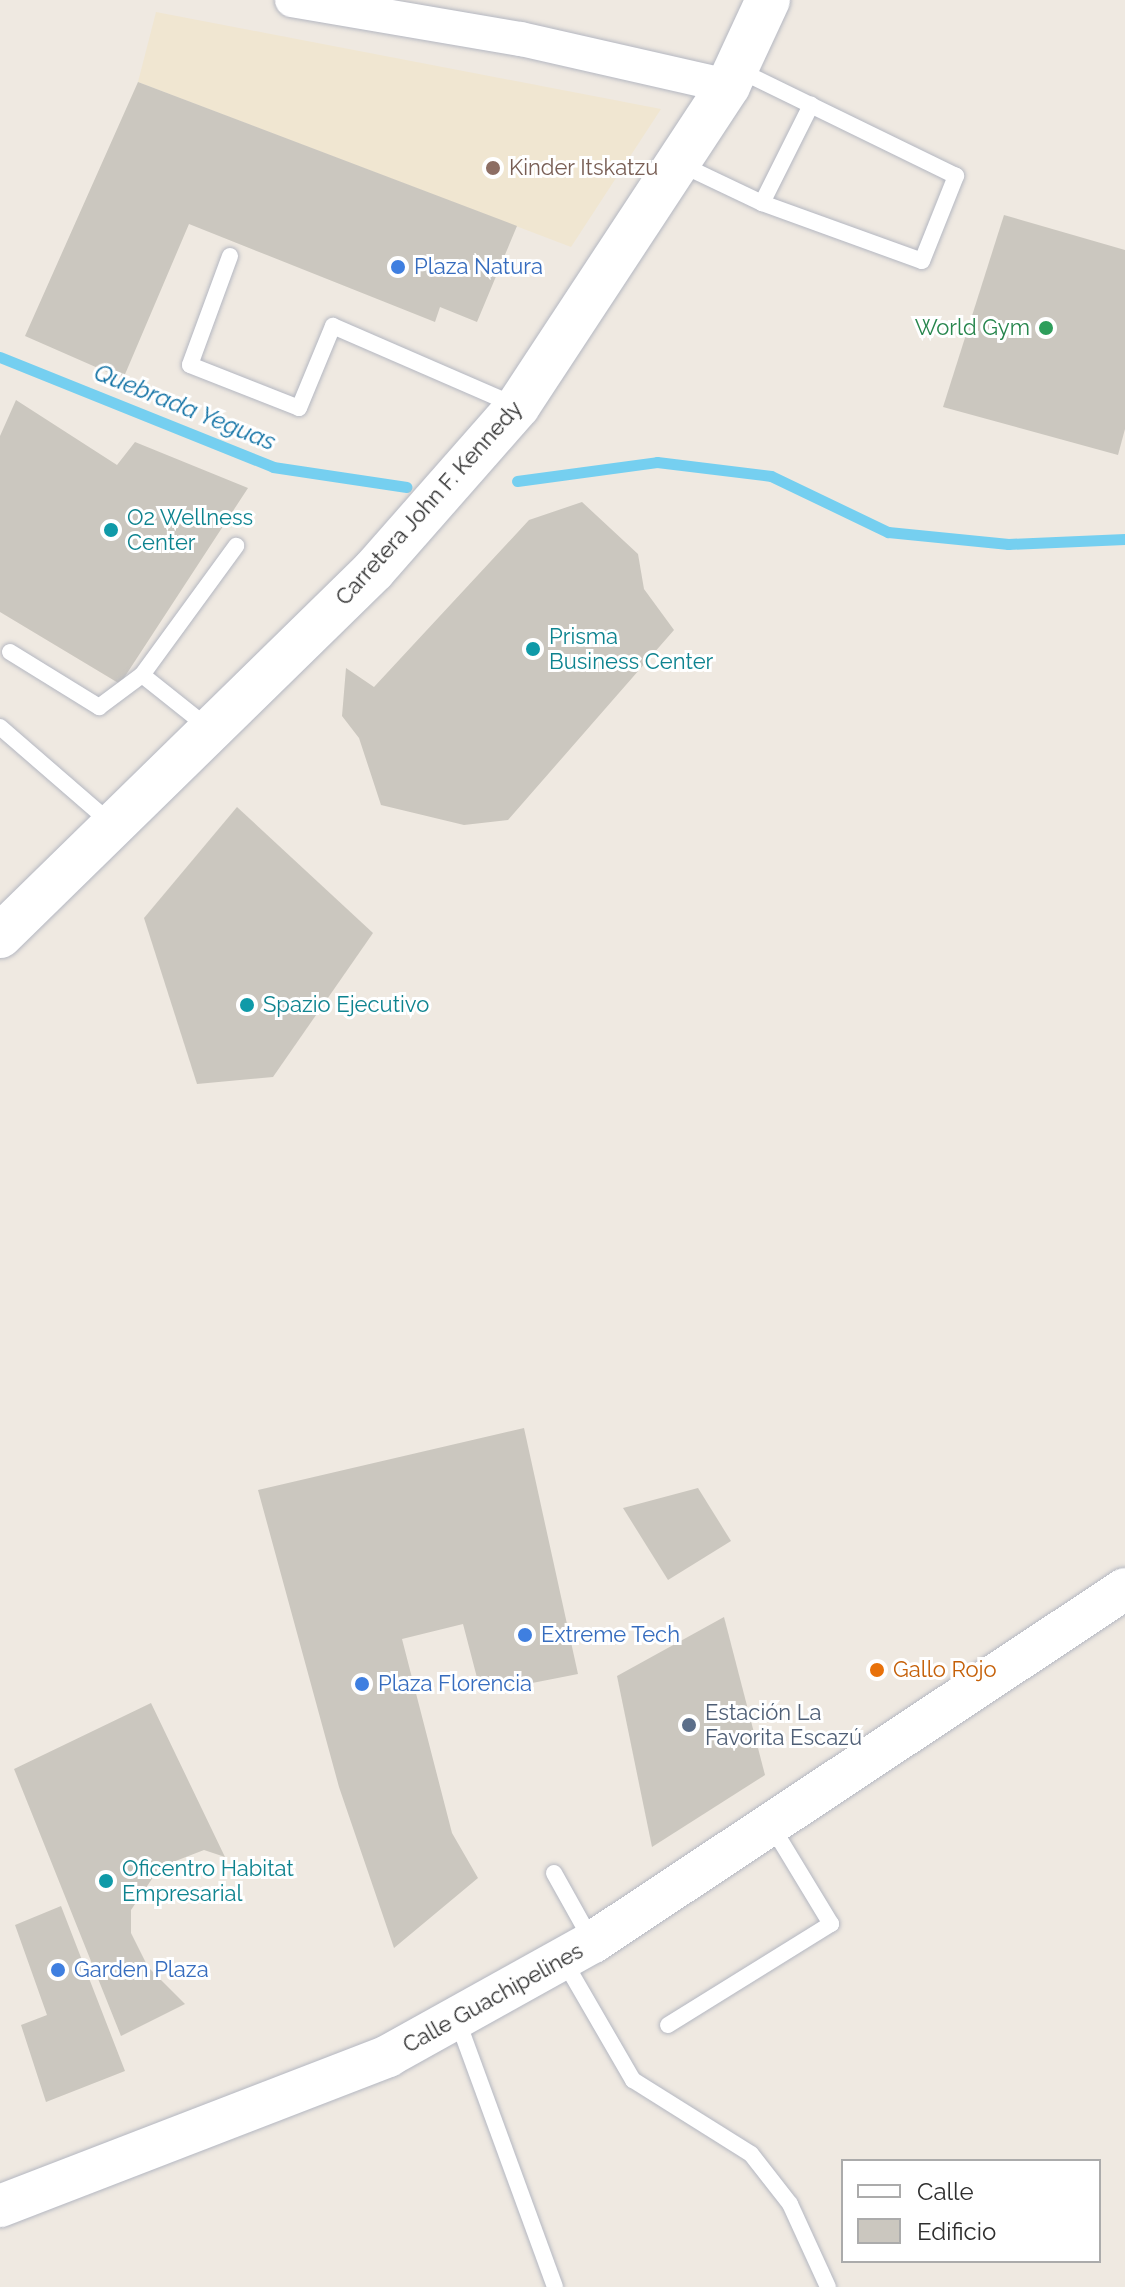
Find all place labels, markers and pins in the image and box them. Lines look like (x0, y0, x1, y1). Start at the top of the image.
place label: Kinder Itskatzu (509, 155, 659, 181)
marker: Kinder Itskatzu (484, 159, 502, 177)
place label: Plaza Natura (414, 254, 543, 280)
marker: Plaza Natura (389, 258, 407, 276)
place label: World Gym (915, 315, 1030, 341)
marker: World Gym (1037, 319, 1055, 337)
place label: O2 Wellness Center (127, 504, 254, 556)
marker: O2 Wellness Center (102, 521, 120, 539)
place label: Prisma Business Center (549, 623, 713, 674)
marker: Prisma Business Center (524, 640, 542, 658)
place label: Spazio Ejecutivo (263, 992, 429, 1018)
marker: Spazio Ejecutivo (238, 996, 256, 1014)
place label: Extreme Tech (541, 1622, 681, 1648)
marker: Extreme Tech (516, 1626, 534, 1644)
place label: Gallo Rojo (893, 1657, 997, 1683)
marker: Gallo Rojo (868, 1661, 886, 1679)
place label: Plaza Florencia (378, 1671, 532, 1697)
marker: Plaza Florencia (353, 1675, 371, 1693)
place label: Estación La Favorita Escazú (705, 1699, 862, 1750)
marker: Estación La Favorita Escazú (680, 1716, 698, 1734)
place label: Oficentro Habitat Empresarial (122, 1855, 294, 1906)
marker: Oficentro Habitat Empresarial (97, 1872, 115, 1890)
place label: Garden Plaza (74, 1957, 209, 1983)
marker: Garden Plaza (49, 1961, 67, 1979)

